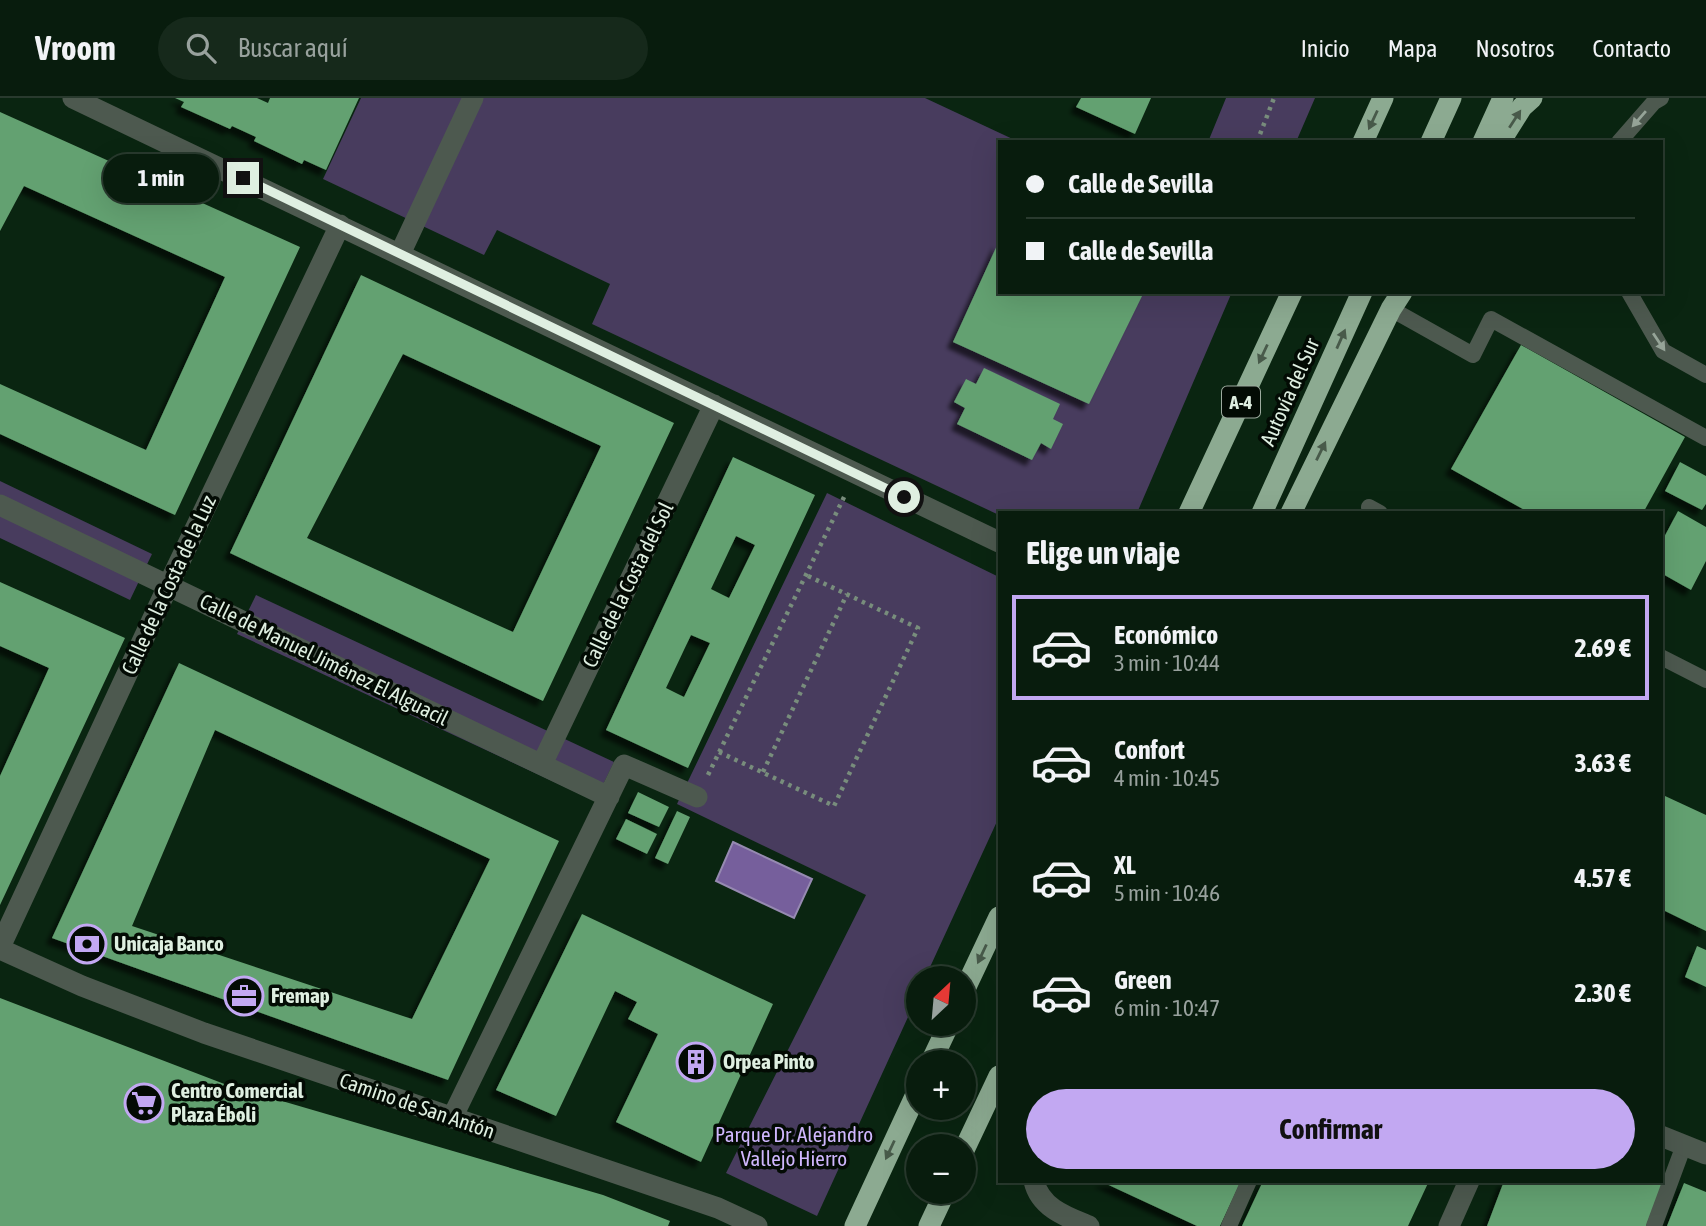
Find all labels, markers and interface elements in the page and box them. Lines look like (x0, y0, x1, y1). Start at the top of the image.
search box (158, 17, 648, 80)
text: Vroom (35, 29, 116, 67)
icon: search (182, 29, 220, 67)
text: Buscar aquí (238, 33, 348, 63)
text: Inicio (1301, 35, 1350, 62)
text: Mapa (1388, 35, 1437, 62)
text: Nosotros (1475, 35, 1554, 62)
text: Contacto (1592, 35, 1671, 62)
one-way arrow (1508, 109, 1521, 129)
one-way arrow (1367, 110, 1379, 130)
one-way arrow (1631, 110, 1647, 128)
callout: 1 min (103, 154, 218, 202)
route end (227, 162, 259, 194)
text: 1 min (138, 165, 184, 191)
text: Calle de Sevilla (1068, 169, 1213, 199)
text: Calle de Sevilla (1068, 236, 1213, 266)
one-way arrow (1335, 329, 1347, 349)
one-way arrow (1652, 332, 1665, 352)
street label: Autovía del Sur (1255, 333, 1324, 449)
one-way arrow (1257, 344, 1269, 364)
road number: A-4 (1222, 386, 1260, 418)
one-way arrow (1315, 441, 1326, 461)
route start (888, 481, 920, 513)
street label: Calle de la Costa de la Luz (116, 491, 220, 678)
street label: Calle de la Costa del Sol (577, 498, 678, 671)
text: Elige un viaje (1026, 534, 1180, 571)
street label: Calle de Manuel Jiménez El Alguacil (196, 588, 453, 730)
icon: car (1030, 616, 1093, 679)
text: Económico (1114, 620, 1218, 650)
text: 2.69 € (1574, 633, 1631, 663)
text: 3 min · 10:44 (1114, 650, 1220, 676)
icon: car (1030, 731, 1093, 794)
text: Confort (1114, 735, 1185, 765)
text: 3.63 € (1574, 748, 1631, 778)
text: 4 min · 10:45 (1114, 765, 1220, 791)
icon: car (1030, 846, 1093, 909)
text: XL (1114, 850, 1136, 880)
text: 4.57 € (1574, 863, 1631, 893)
text: 5 min · 10:46 (1114, 880, 1220, 906)
bank icon: Unicaja Banco (66, 923, 108, 965)
place label: Unicaja Banco (114, 931, 224, 955)
one-way arrow (976, 944, 988, 964)
icon: car (1030, 961, 1093, 1024)
text: Green (1114, 965, 1172, 995)
north arrow (906, 966, 976, 1036)
map controls (906, 966, 976, 1204)
office icon: Fremap (223, 975, 265, 1017)
text: 2.30 € (1574, 978, 1631, 1008)
place label: Fremap (271, 983, 330, 1007)
text: 6 min · 10:47 (1114, 995, 1220, 1021)
building icon: Orpea Pinto (675, 1041, 717, 1083)
place label: Orpea Pinto (723, 1049, 815, 1073)
button: + (906, 1050, 976, 1120)
street label: Camino de San Antón (337, 1067, 498, 1143)
place label: Centro Comercial Plaza Éboli (171, 1078, 304, 1126)
supermarket icon: Centro Comercial Plaza Éboli (123, 1082, 165, 1124)
button: Confirmar (1026, 1089, 1635, 1169)
park label: Parque Dr. Alejandro Vallejo Hierro (715, 1122, 873, 1170)
button: − (906, 1134, 976, 1204)
one-way arrow (884, 1140, 896, 1160)

